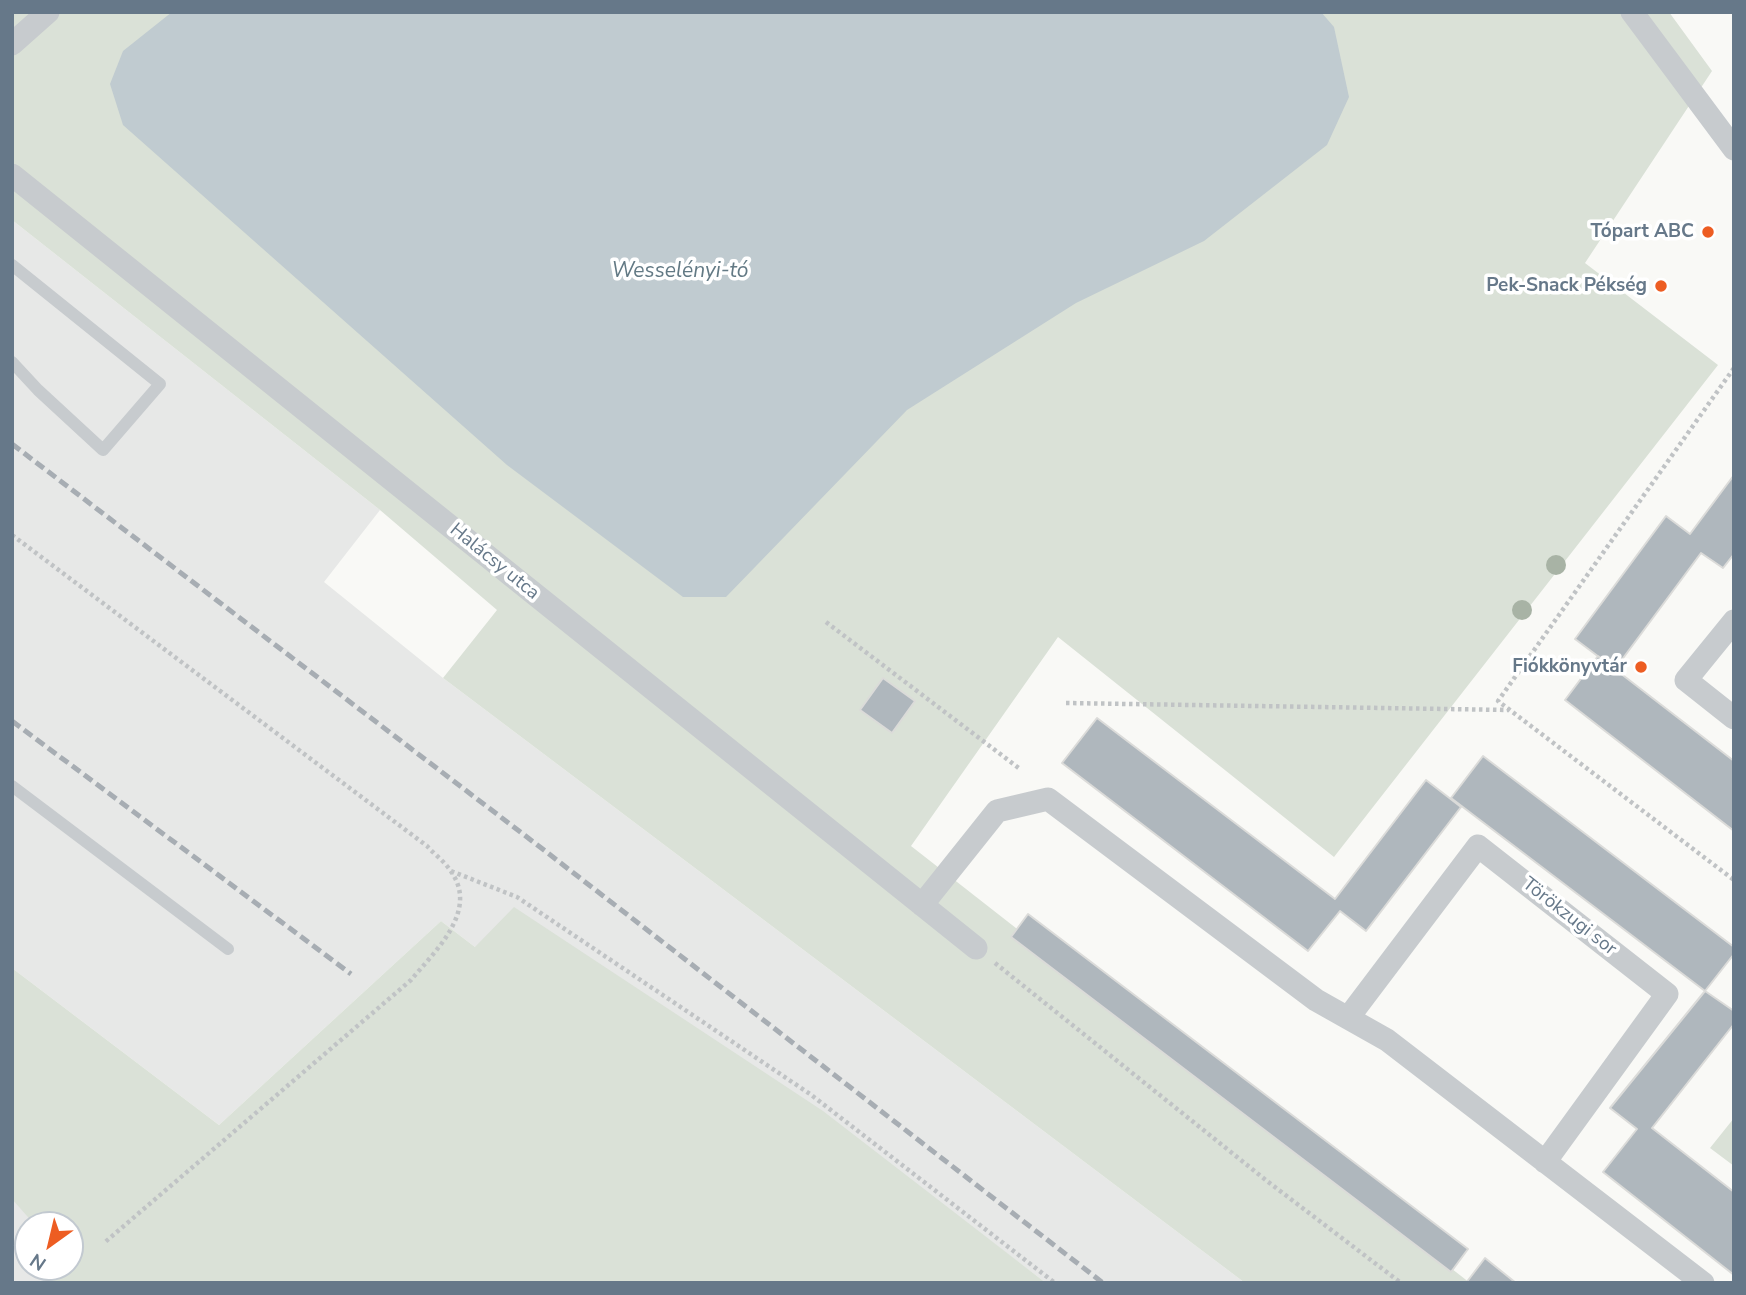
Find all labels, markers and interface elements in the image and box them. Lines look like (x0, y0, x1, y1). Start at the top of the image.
place label: Tópart ABC (1590, 221, 1694, 243)
marker: Tópart ABC (1700, 224, 1716, 240)
water label: Wesselényi-tó (611, 259, 749, 285)
place label: Pek-Snack Pékség (1486, 275, 1647, 297)
marker: Pek-Snack Pékség (1653, 278, 1669, 294)
street label: Halácsy utca (445, 519, 543, 605)
place label: Fiókkönyvtár (1512, 656, 1627, 678)
marker: Fiókkönyvtár (1633, 659, 1649, 675)
street label: Törökzugi sor (1517, 873, 1621, 961)
north arrow (14, 1211, 84, 1281)
text: N (25, 1247, 52, 1277)

